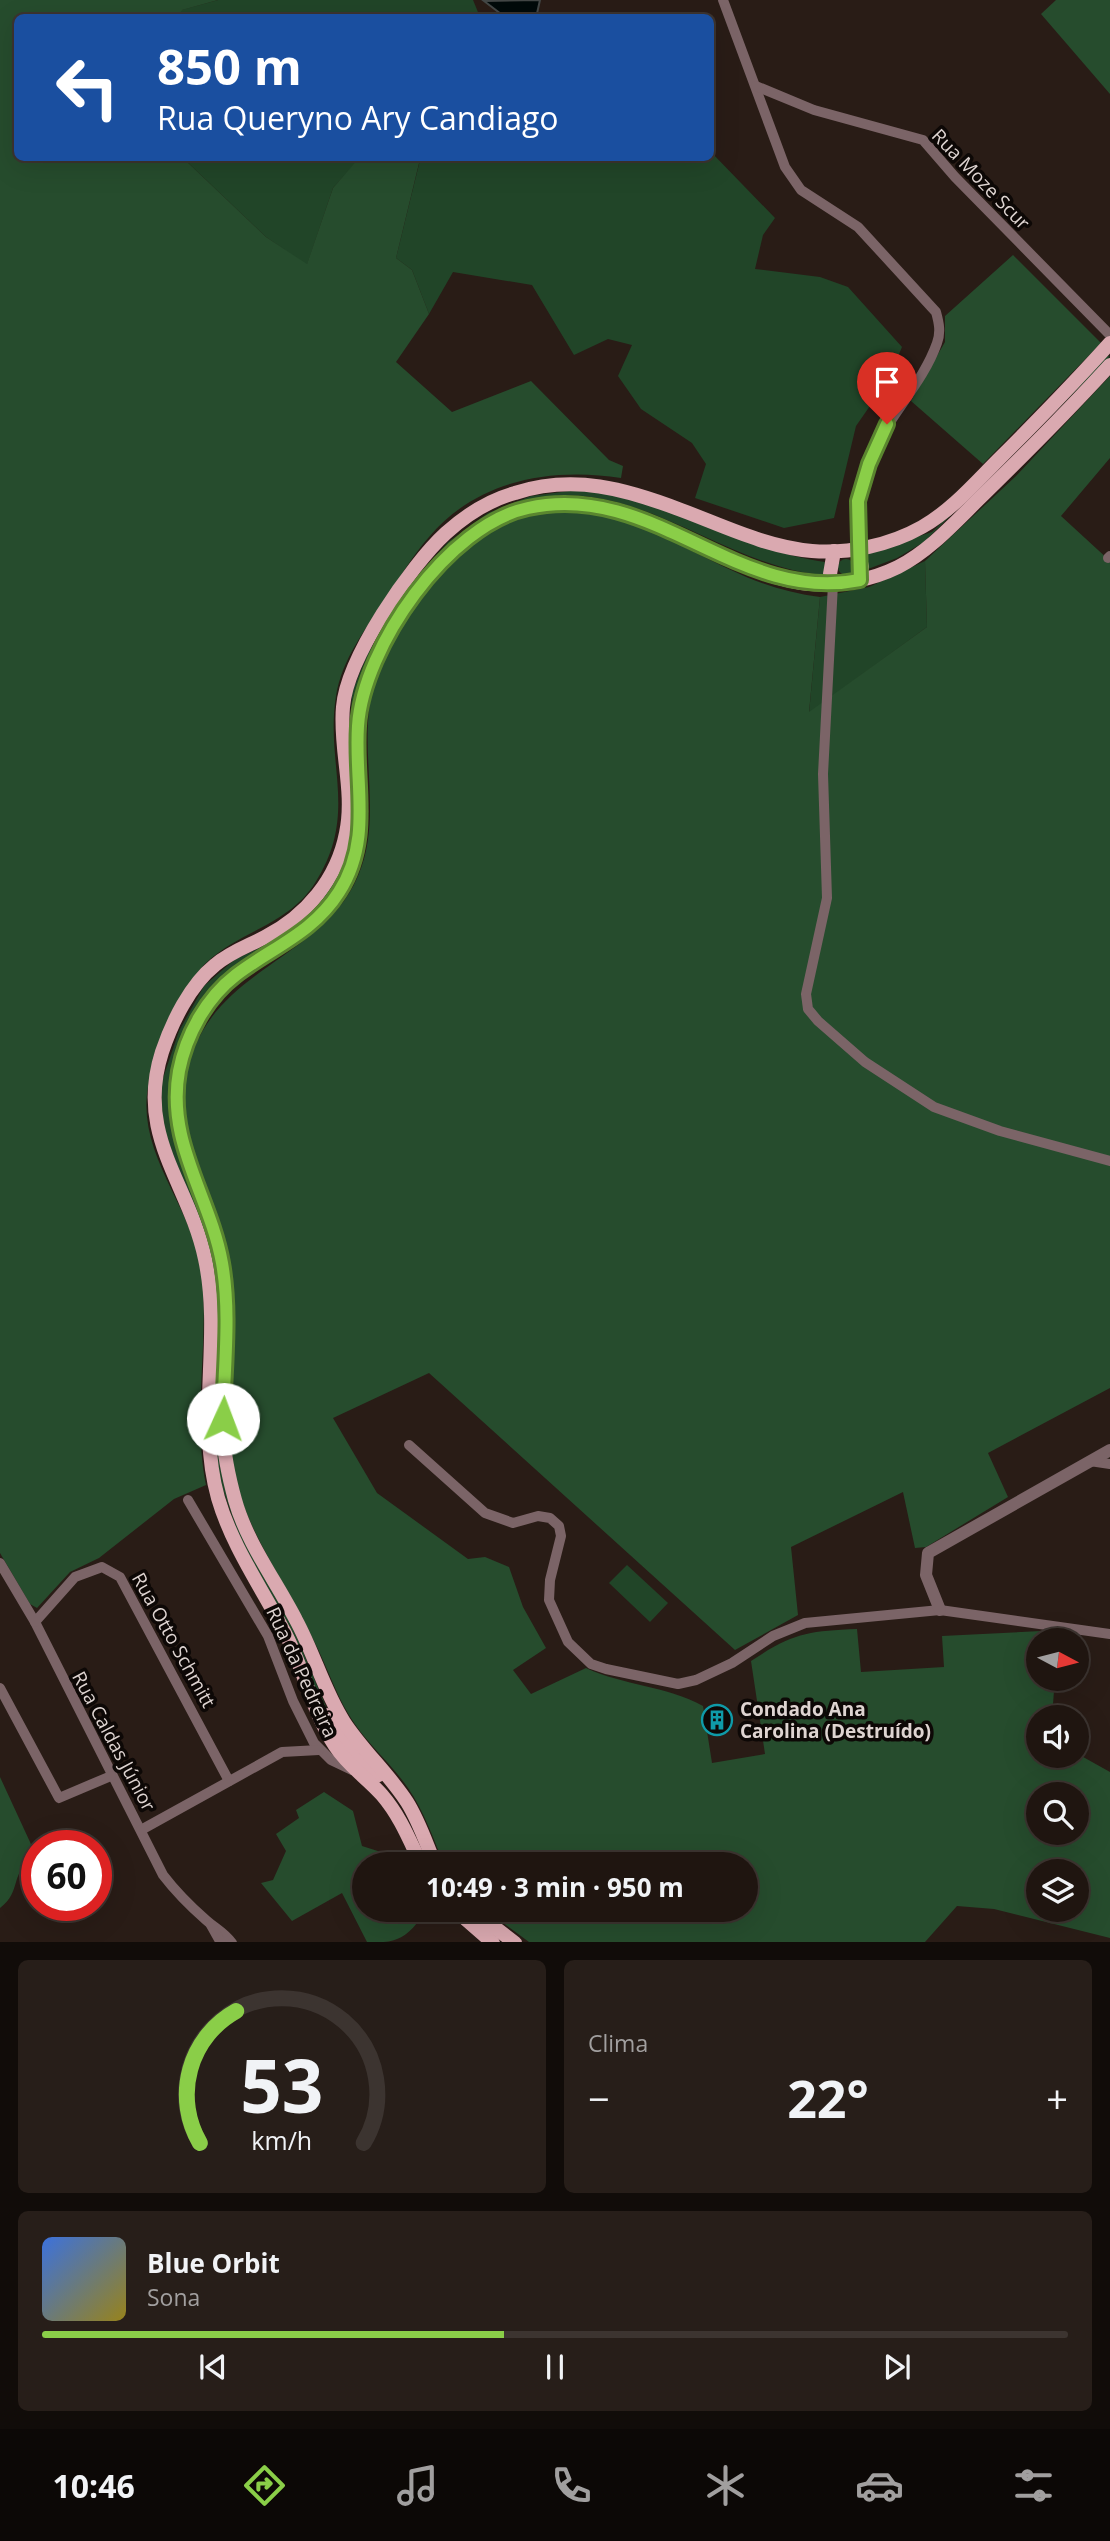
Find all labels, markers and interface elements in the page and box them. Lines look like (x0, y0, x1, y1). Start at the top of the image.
text: 850 m (157, 33, 302, 99)
icon: left (42, 42, 133, 133)
text: Rua Queryno Ary Candiago (157, 96, 559, 139)
street label: Rua Moze Scur (926, 123, 1036, 235)
pin (857, 352, 917, 424)
icon: arrive (868, 363, 906, 401)
position arrow (186, 1382, 260, 1456)
street label: Rua Otto Schmitt (126, 1568, 222, 1712)
street label: Rua da Pedreira (260, 1602, 344, 1742)
north arrow (1026, 1628, 1088, 1690)
map controls (1026, 1628, 1089, 1922)
street label: Rua Caldas Júnior (66, 1667, 162, 1816)
place label: Condado Ana Carolina (Destruído) (740, 1696, 931, 1744)
building icon: Condado Ana Carolina (Destruído) (700, 1703, 734, 1737)
button: sound (1026, 1705, 1089, 1768)
button: search (1026, 1782, 1089, 1845)
speed limit sign: 60 (21, 1830, 112, 1921)
button: layers (1026, 1859, 1089, 1922)
text: 10:49 · 3 min · 950 m (426, 1869, 684, 1905)
text: Clima (588, 2027, 648, 2059)
text: 53 (240, 2035, 324, 2134)
text: 22° (787, 2062, 869, 2133)
text: − (588, 2072, 610, 2124)
text: + (1046, 2072, 1068, 2124)
text: km/h (252, 2122, 312, 2156)
text: Blue Orbit (147, 2245, 280, 2281)
text: Sona (147, 2281, 200, 2313)
icon: previous (194, 2348, 232, 2386)
icon: pause (536, 2348, 574, 2386)
icon: next (878, 2348, 916, 2386)
icon: directions (240, 2461, 289, 2510)
icon: music (393, 2461, 442, 2510)
icon: phone (547, 2461, 596, 2510)
icon: climate (701, 2461, 750, 2510)
icon: car (855, 2461, 904, 2510)
icon: filters (1009, 2461, 1058, 2510)
text: 10:46 (52, 2464, 135, 2507)

